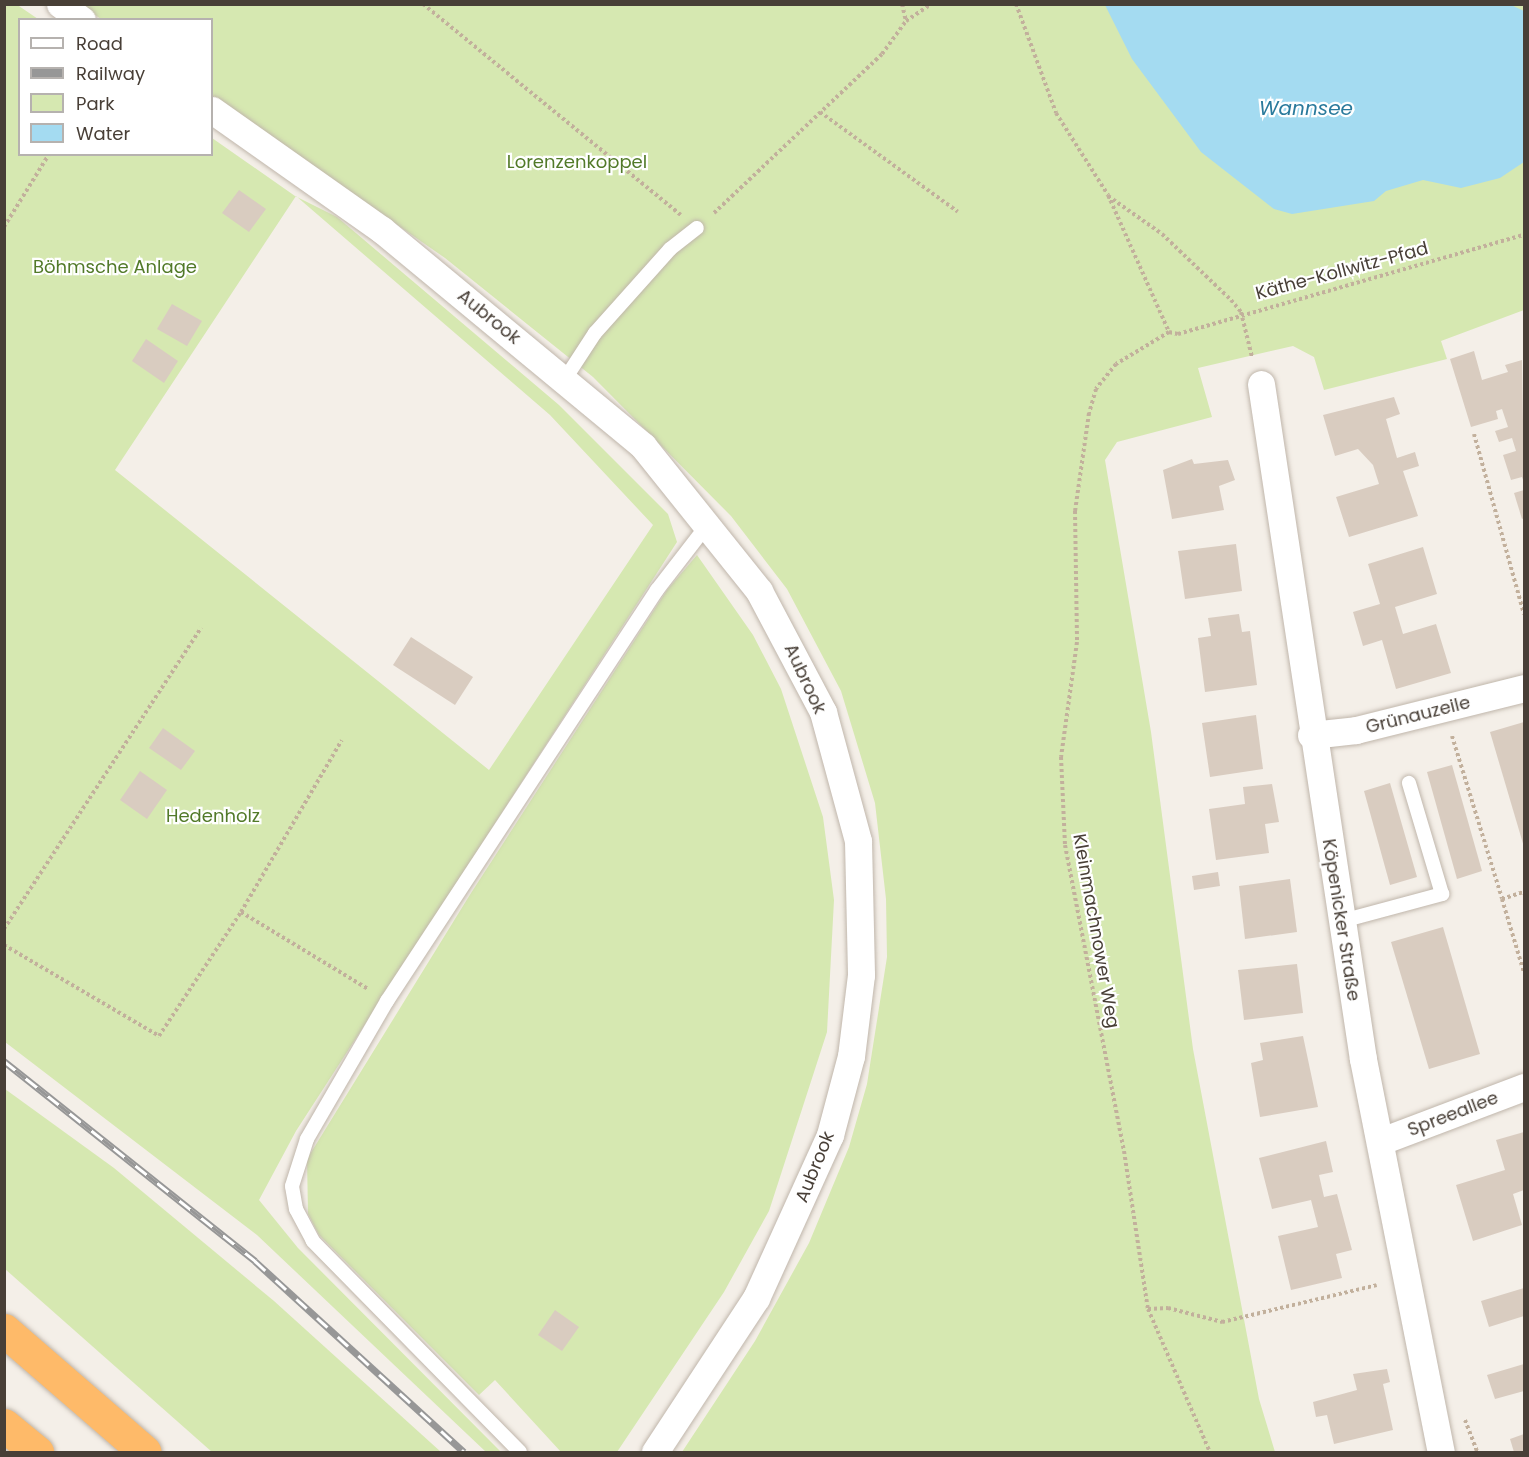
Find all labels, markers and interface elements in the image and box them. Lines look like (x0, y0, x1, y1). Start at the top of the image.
legend (18, 18, 213, 156)
text: Road (76, 31, 123, 56)
text: Railway (76, 61, 145, 86)
text: Park (76, 91, 115, 116)
water label: Wannsee (1259, 96, 1353, 120)
text: Water (76, 121, 130, 146)
park label: Lorenzenkoppel (507, 151, 647, 173)
street label: Käthe-Kollwitz-Pfad (1253, 238, 1431, 304)
park label: Böhmsche Anlage (33, 256, 197, 278)
street label: Aubrook (453, 285, 525, 349)
street label: Aubrook (779, 641, 831, 717)
street label: Grünauzeile (1364, 692, 1472, 738)
park label: Hedenholz (166, 805, 260, 827)
street label: Kleinmachnower Weg (1068, 832, 1124, 1030)
street label: Köpenicker Straße (1318, 837, 1364, 1003)
street label: Spreeallee (1405, 1087, 1501, 1141)
street label: Aubrook (791, 1128, 839, 1206)

